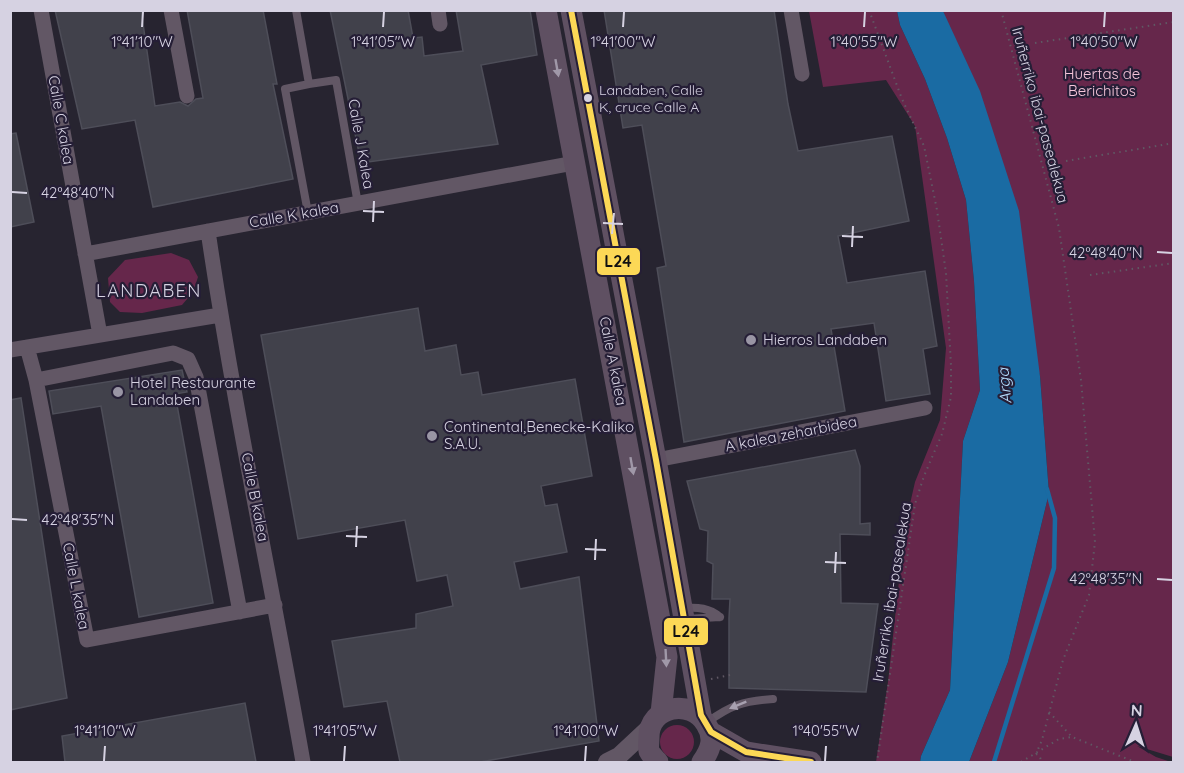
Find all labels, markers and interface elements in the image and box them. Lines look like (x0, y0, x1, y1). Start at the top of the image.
street label: Iruñerriko ibai-pasealekua (1008, 25, 1073, 205)
text: 1°41'10"W (111, 32, 173, 51)
text: 1°41'05"W (351, 32, 416, 51)
text: 1°41'00"W (591, 32, 656, 51)
text: 1°40'55"W (831, 32, 898, 51)
text: 1°40'50"W (1070, 32, 1138, 51)
one-way arrow (553, 59, 562, 78)
park label: Huertas de Berichitos (1064, 64, 1140, 100)
street label: Calle C kalea (44, 74, 79, 166)
place label: Landaben, Calle K, cruce Calle A (599, 81, 703, 116)
marker: Landaben, Calle K, cruce Calle A (582, 92, 594, 104)
street label: Calle J Kalea (344, 97, 379, 190)
text: 42°48'40"N (41, 183, 115, 202)
street label: Calle K kalea (248, 197, 340, 232)
text: 42°48'40"N (1069, 243, 1143, 262)
line badge: L24 (596, 247, 641, 276)
text: L24 (604, 251, 632, 271)
district label: LANDABEN (96, 279, 202, 302)
street label: Calle A kalea (596, 315, 631, 407)
place label: Hierros Landaben (763, 330, 887, 349)
marker: Hierros Landaben (744, 333, 758, 347)
water label: Arga (992, 366, 1016, 405)
place label: Hotel Restaurante Landaben (130, 373, 256, 409)
marker: Hotel Restaurante Landaben (111, 385, 125, 399)
street label: A kalea zeharbidea (723, 411, 858, 456)
place label: Continental,Benecke-Kaliko S.A.U. (444, 417, 634, 453)
marker: Continental,Benecke-Kaliko S.A.U. (425, 429, 439, 443)
street label: Calle B kalea (238, 451, 273, 543)
one-way arrow (628, 457, 637, 476)
street label: Iruñerriko ibai-pasealekua (868, 501, 915, 683)
text: 42°48'35"N (42, 510, 114, 529)
street label: Calle L kalea (59, 541, 94, 631)
text: 42°48'35"N (1070, 569, 1142, 588)
line badge: L24 (663, 617, 709, 646)
text: L24 (672, 621, 700, 641)
one-way arrow (662, 648, 671, 667)
north arrow (1106, 695, 1166, 755)
one-way arrow (728, 700, 746, 710)
text: N (1130, 700, 1143, 720)
text: 1°41'10"W (74, 721, 136, 740)
text: 1°41'05"W (313, 721, 378, 740)
text: 1°41'00"W (554, 721, 619, 740)
text: 1°40'55"W (793, 721, 860, 740)

